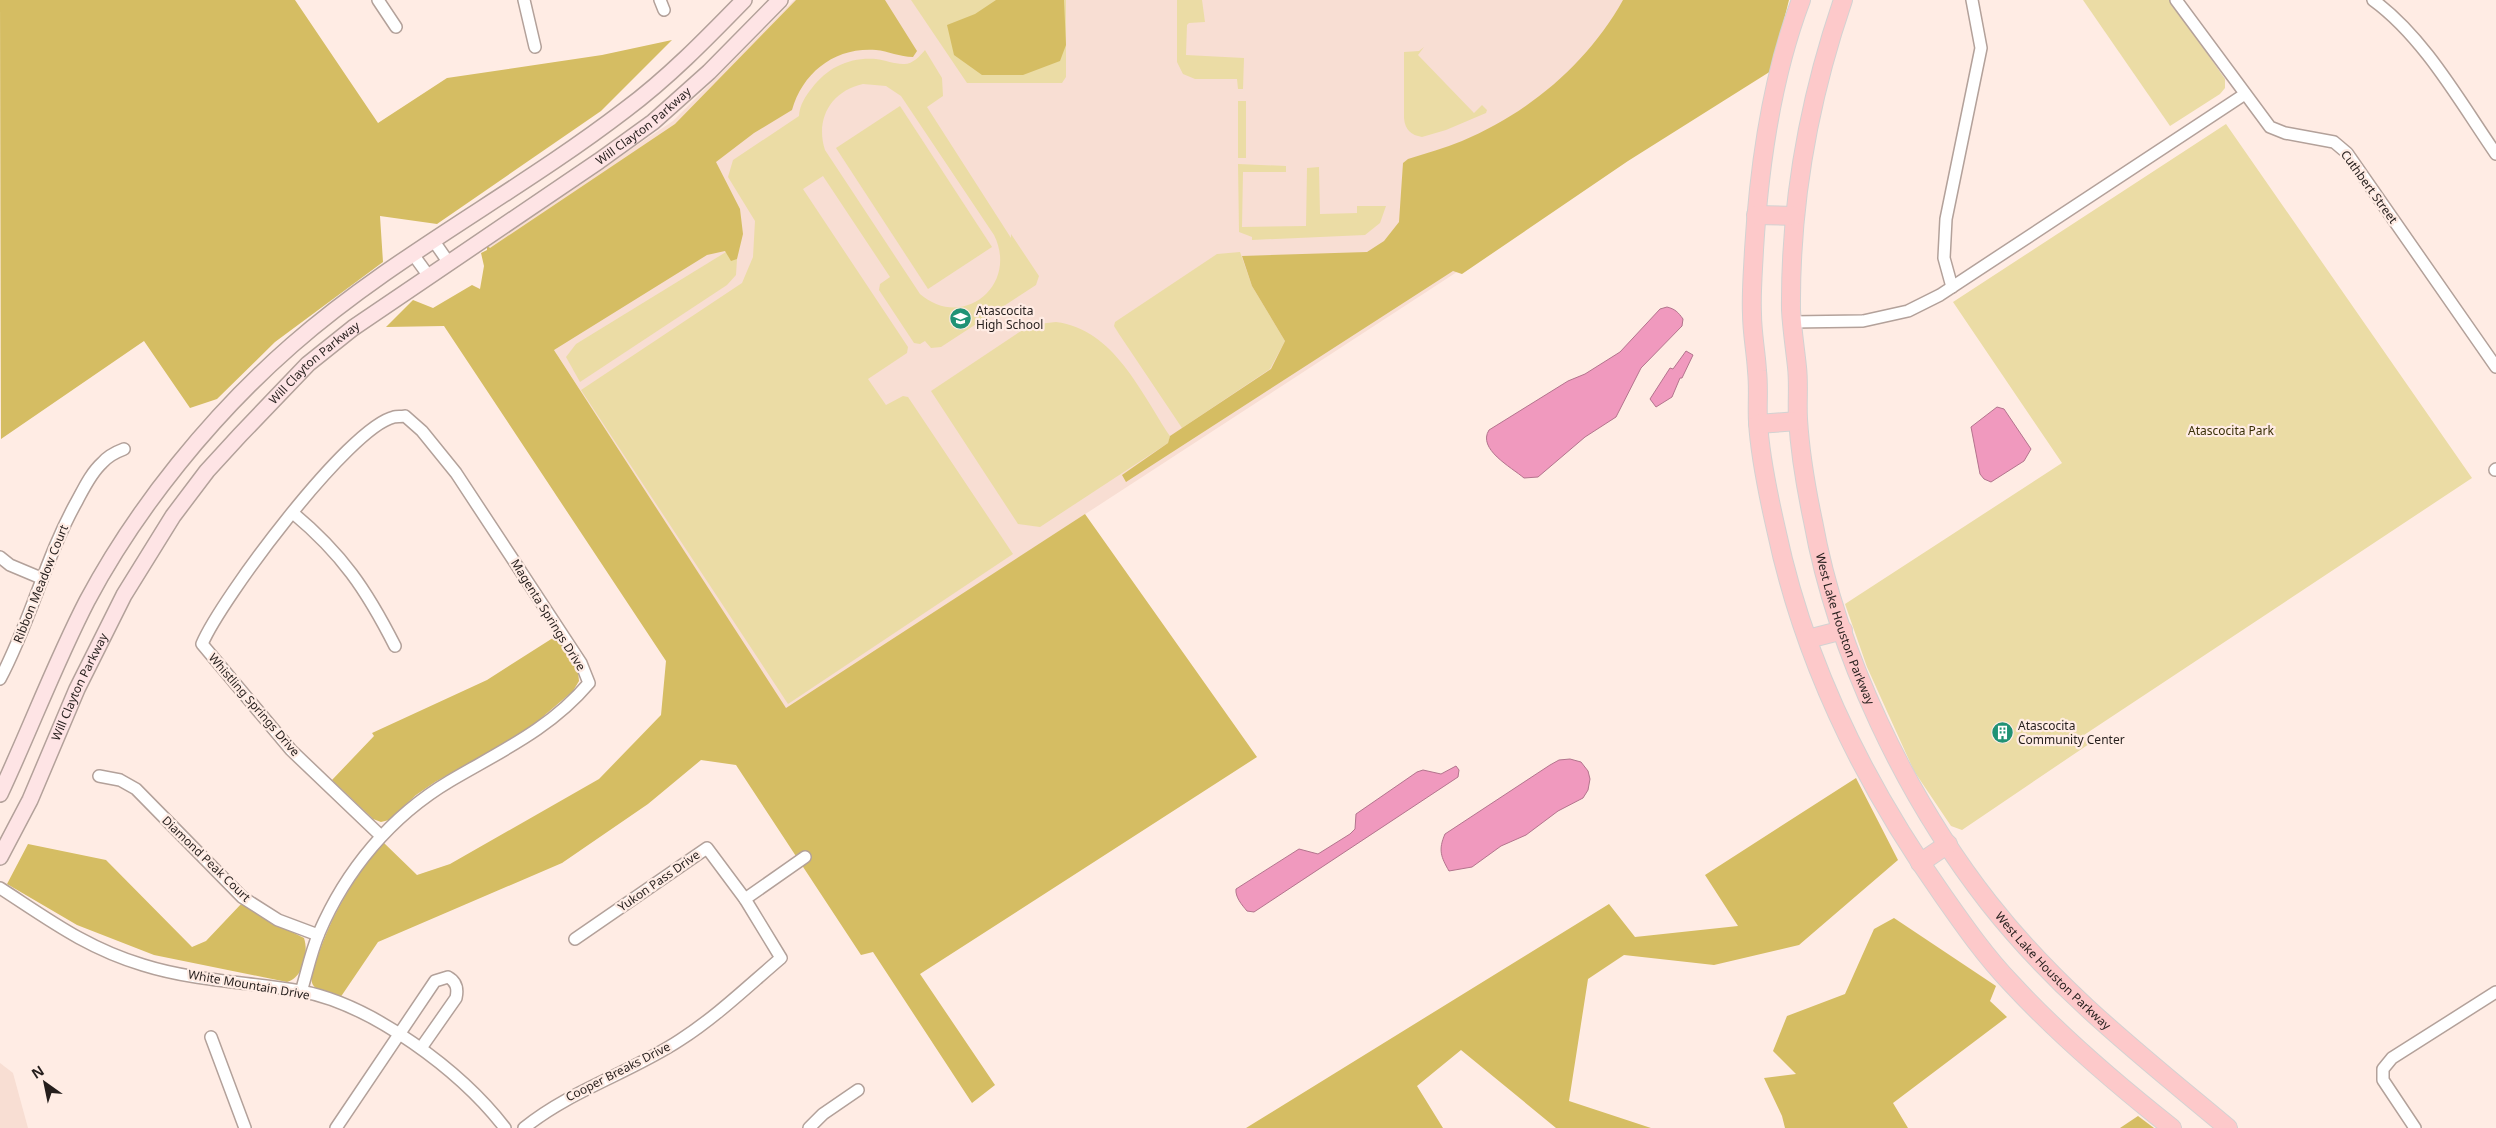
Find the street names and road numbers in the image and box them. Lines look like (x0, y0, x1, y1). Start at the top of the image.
street label: Will Clayton Parkway (592, 82, 695, 169)
street label: Cuthbert Street (2337, 147, 2402, 227)
street label: Will Clayton Parkway (265, 317, 363, 408)
street label: Ribbon Meadow Court (9, 522, 72, 645)
street label: West Lake Houston Parkway (1812, 551, 1879, 708)
street label: Magenta Springs Drive (507, 556, 590, 674)
street label: Will Clayton Parkway (47, 629, 112, 743)
street label: Whistling Springs Drive (205, 650, 304, 760)
street label: Diamond Peak Court (158, 812, 255, 906)
street label: Yukon Pass Drive (614, 846, 703, 915)
street label: West Lake Houston Parkway (1991, 908, 2115, 1034)
street label: White Mountain Drive (187, 965, 311, 1004)
street label: Cooper Breaks Drive (563, 1038, 673, 1105)

